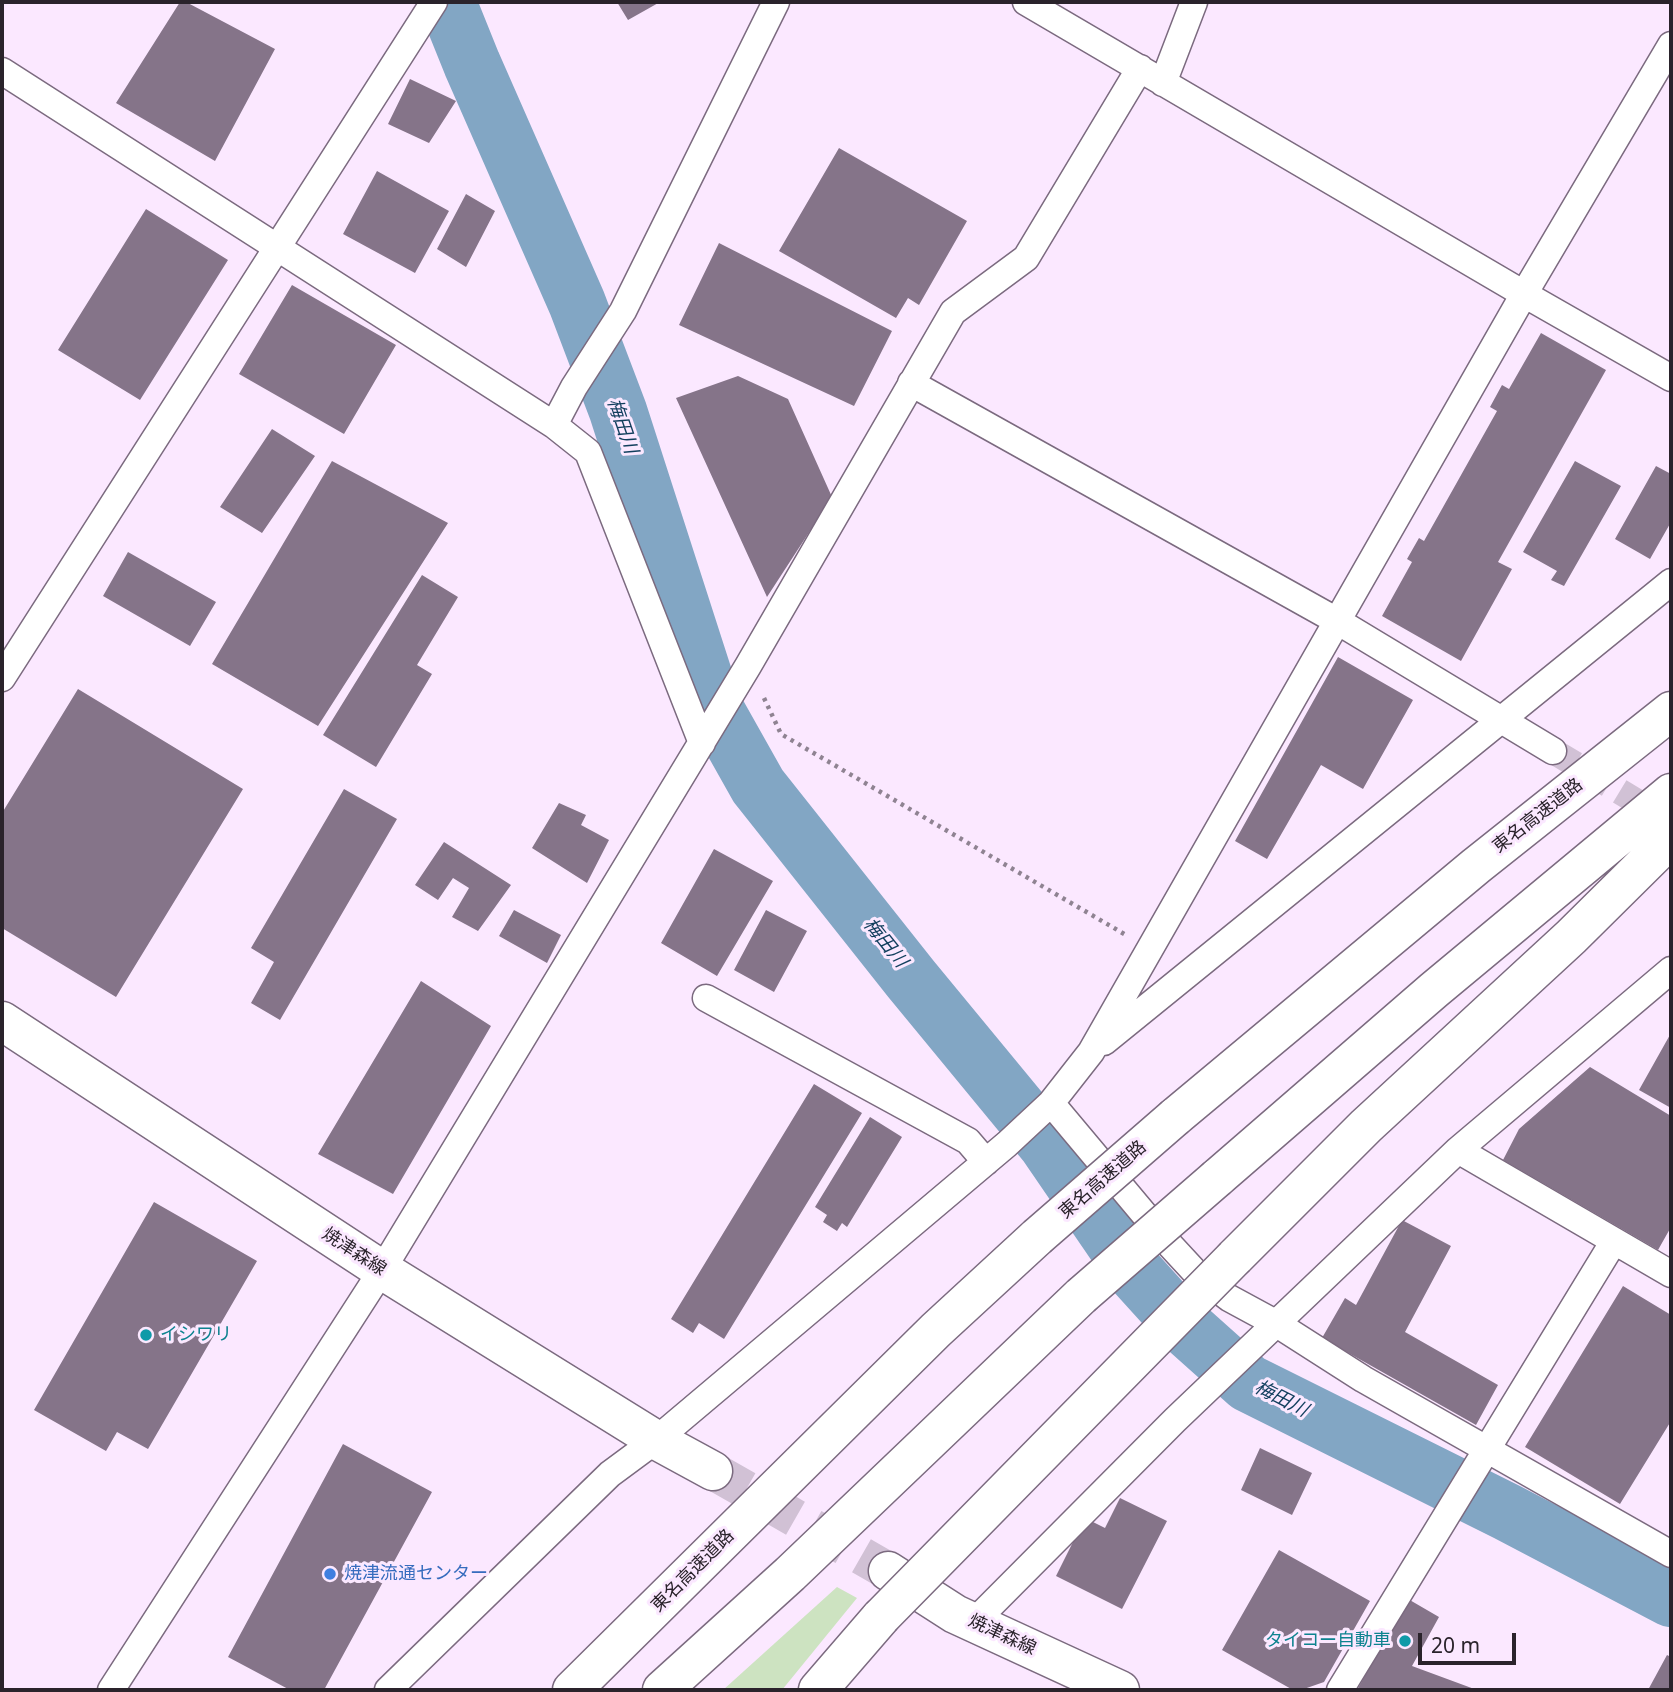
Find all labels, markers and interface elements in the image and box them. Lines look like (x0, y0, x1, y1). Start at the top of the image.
water label: 梅田川 (602, 395, 642, 457)
street label: 東名高速道路 (1489, 774, 1587, 858)
water label: 梅田川 (858, 914, 912, 972)
street label: 東名高速道路 (1055, 1136, 1151, 1224)
street label: 焼津森線 (318, 1223, 390, 1281)
place label: イシワリ (160, 1324, 232, 1346)
marker: イシワリ (138, 1327, 154, 1343)
water label: 梅田川 (1250, 1376, 1312, 1422)
street label: 東名高速道路 (647, 1525, 739, 1617)
place label: 焼津流通センター (344, 1563, 488, 1585)
marker: 焼津流通センター (322, 1566, 338, 1582)
street label: 焼津森線 (965, 1610, 1039, 1660)
scale bar (1421, 1618, 1519, 1662)
place label: タイコー自動車 (1265, 1630, 1391, 1652)
text: 20 m (1431, 1631, 1480, 1659)
marker: タイコー自動車 (1397, 1633, 1413, 1649)

